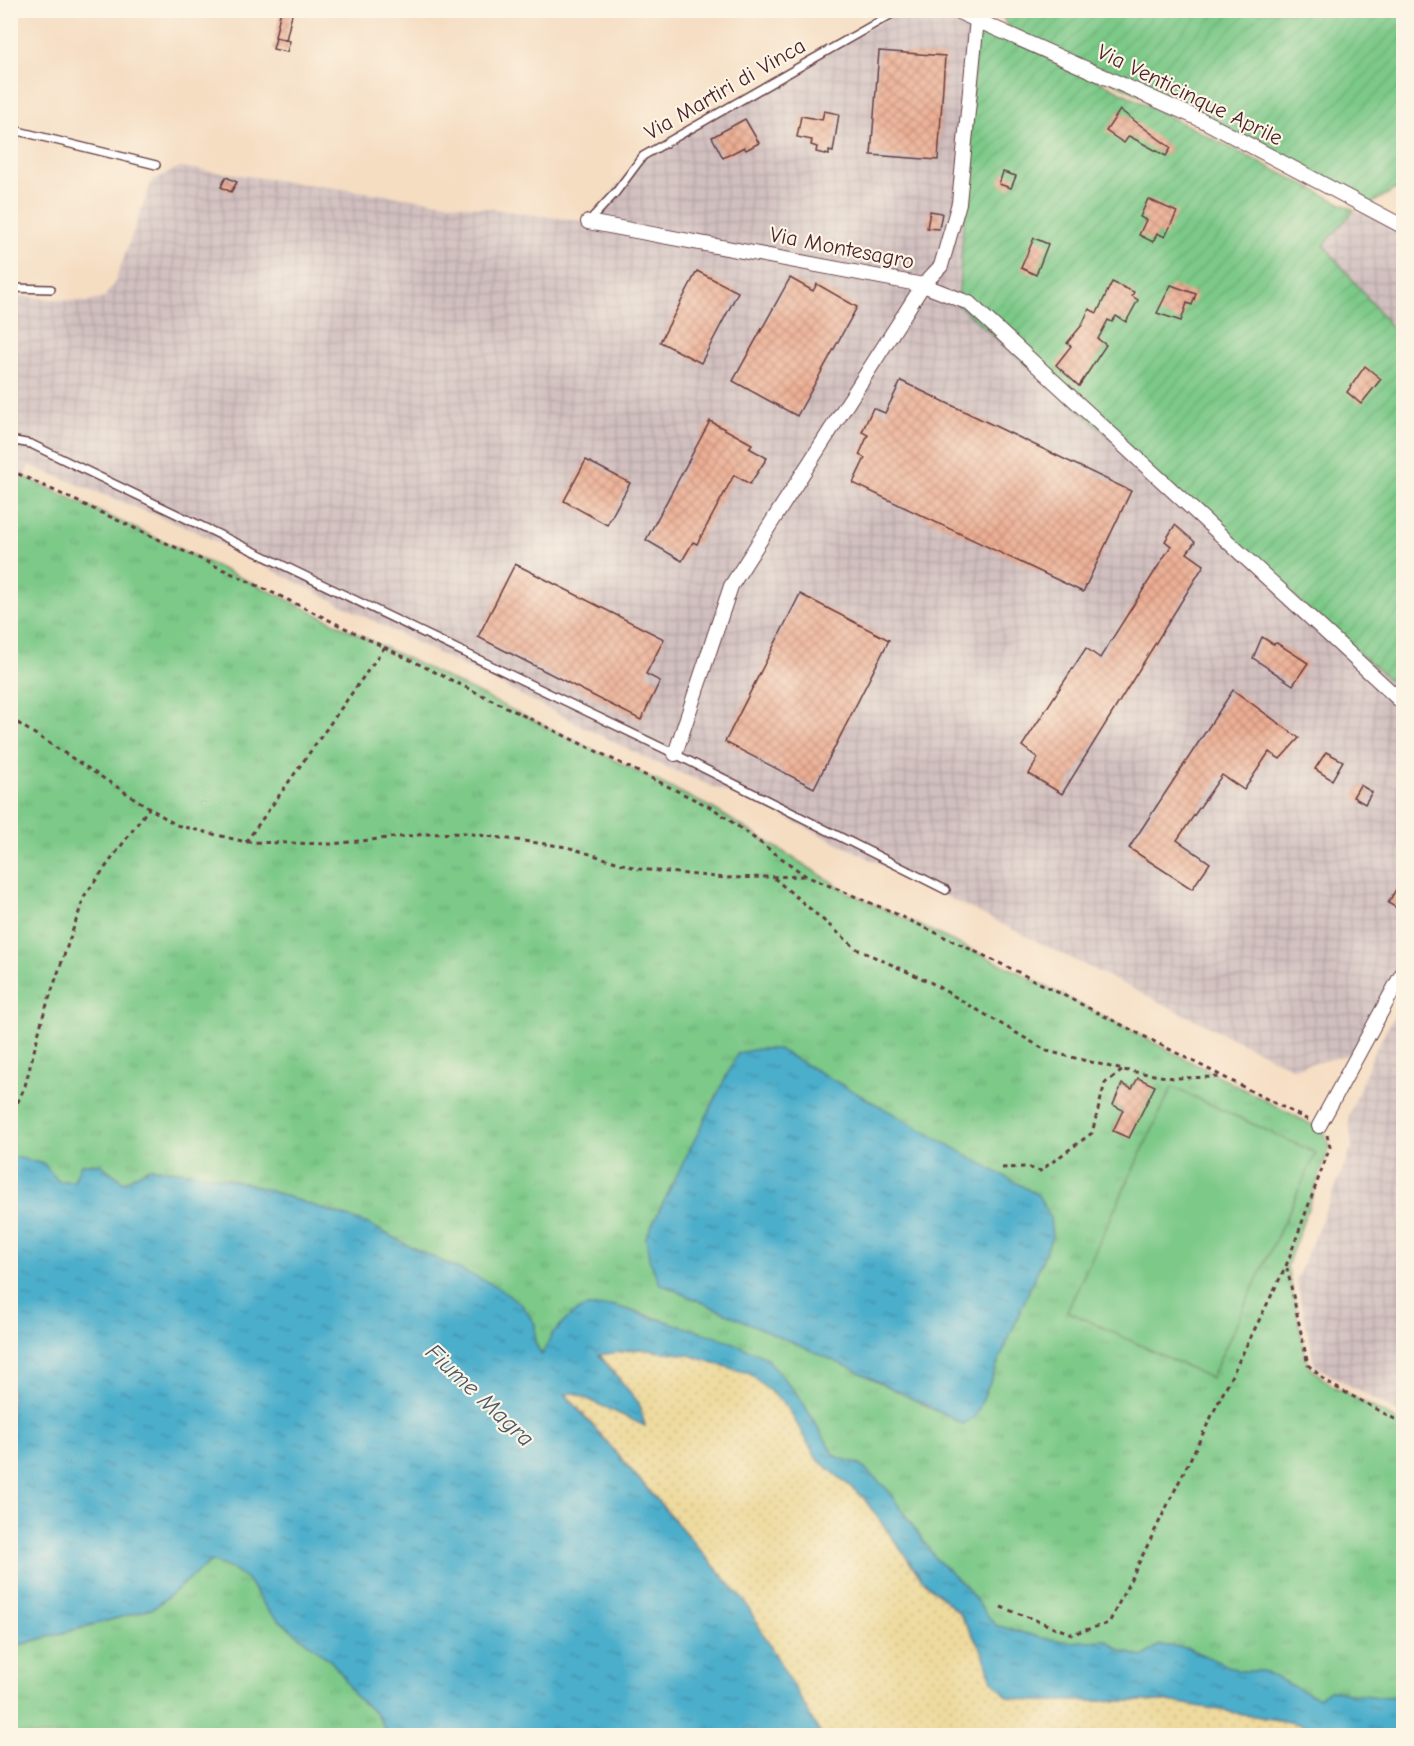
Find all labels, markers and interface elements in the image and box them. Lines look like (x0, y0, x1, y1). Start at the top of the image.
street label: Via Martiri di Vinca (640, 32, 810, 146)
street label: Via Venticinque Aprile (1093, 39, 1287, 151)
street label: Via Montesagro (768, 221, 916, 275)
water label: Fiume Magra (420, 1338, 540, 1452)

